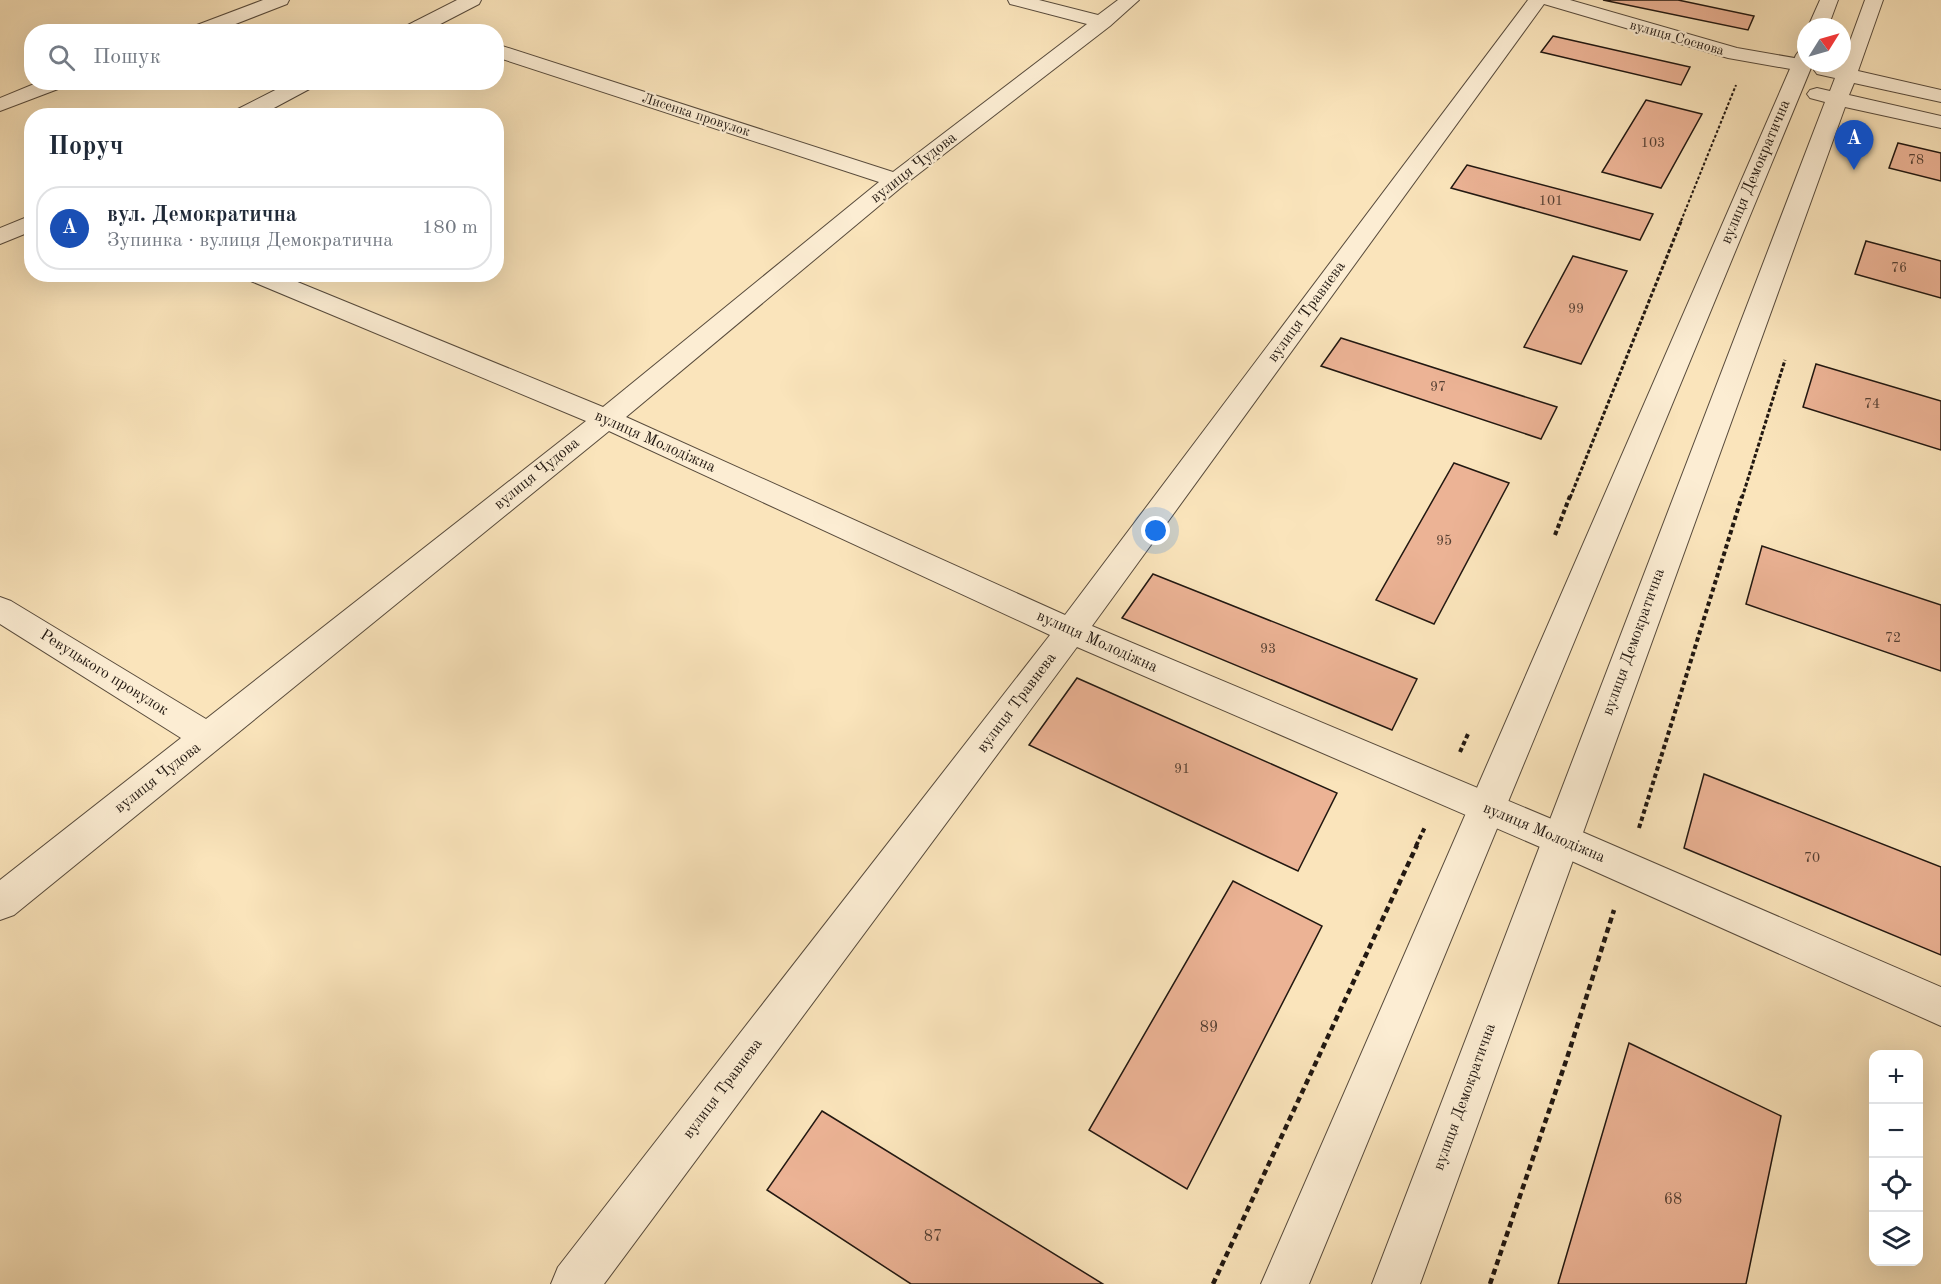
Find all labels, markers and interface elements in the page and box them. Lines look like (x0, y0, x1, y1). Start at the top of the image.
street label: вулиця Соснова (1628, 18, 1726, 58)
north arrow (1797, 18, 1851, 72)
search box (24, 24, 504, 90)
icon: search (45, 41, 78, 74)
text: Пошук (93, 46, 161, 68)
street label: Лисенка провулок (640, 91, 752, 139)
street label: вулиця Демократична (1718, 97, 1794, 246)
pin: A (1834, 120, 1874, 170)
street label: вулиця Чудова (868, 130, 960, 206)
text: Поруч (48, 134, 124, 160)
house number: 103 (1641, 136, 1665, 150)
house number: 78 (1908, 153, 1924, 167)
house number: 101 (1539, 194, 1563, 208)
text: вул. Демократична (107, 204, 297, 226)
text: A (62, 218, 77, 238)
text: 180 m (422, 218, 478, 238)
text: Зупинка · вулиця Демократична (107, 231, 393, 251)
street label: вулиця Травнева (1265, 258, 1349, 365)
house number: 76 (1891, 261, 1907, 275)
house number: 99 (1568, 302, 1584, 316)
house number: 97 (1430, 380, 1446, 394)
house number: 74 (1864, 397, 1880, 411)
street label: вулиця Молодіжна (592, 408, 718, 476)
street label: вулиця Чудова (491, 435, 583, 513)
your location (1141, 516, 1170, 545)
house number: 95 (1436, 534, 1452, 548)
street label: вулиця Демократична (1600, 566, 1668, 718)
street label: вулиця Молодіжна (1034, 608, 1160, 676)
street label: Ревуцького провулок (37, 627, 171, 719)
house number: 72 (1885, 631, 1901, 645)
house number: 93 (1260, 642, 1276, 656)
street label: вулиця Травнева (974, 650, 1060, 756)
street label: вулиця Чудова (112, 740, 204, 816)
house number: 91 (1174, 762, 1190, 776)
street label: вулиця Молодіжна (1481, 800, 1607, 866)
house number: 70 (1804, 851, 1820, 865)
house number: 89 (1200, 1020, 1218, 1036)
street label: вулиця Демократична (1431, 1021, 1499, 1173)
street label: вулиця Травнева (680, 1036, 766, 1142)
map controls (1869, 1050, 1923, 1266)
button: + (1869, 1050, 1923, 1104)
button: − (1869, 1104, 1923, 1158)
button: locate (1869, 1158, 1923, 1212)
house number: 68 (1664, 1192, 1682, 1208)
button: layers (1869, 1212, 1923, 1266)
house number: 87 (924, 1229, 942, 1245)

